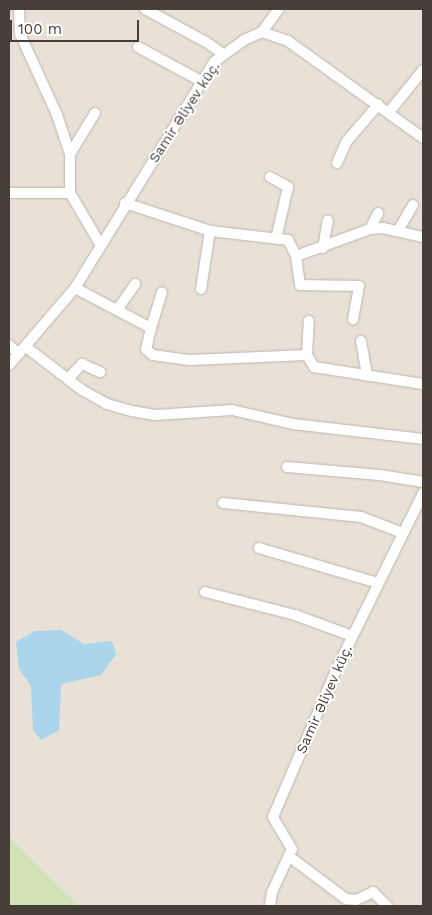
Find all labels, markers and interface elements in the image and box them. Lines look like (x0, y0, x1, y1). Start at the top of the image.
scale bar (12, 10, 141, 42)
text: 100 m (18, 20, 62, 38)
street label: Samir Əliyev küç. (145, 58, 223, 166)
street label: Samir Əliyev küç. (292, 642, 356, 756)

